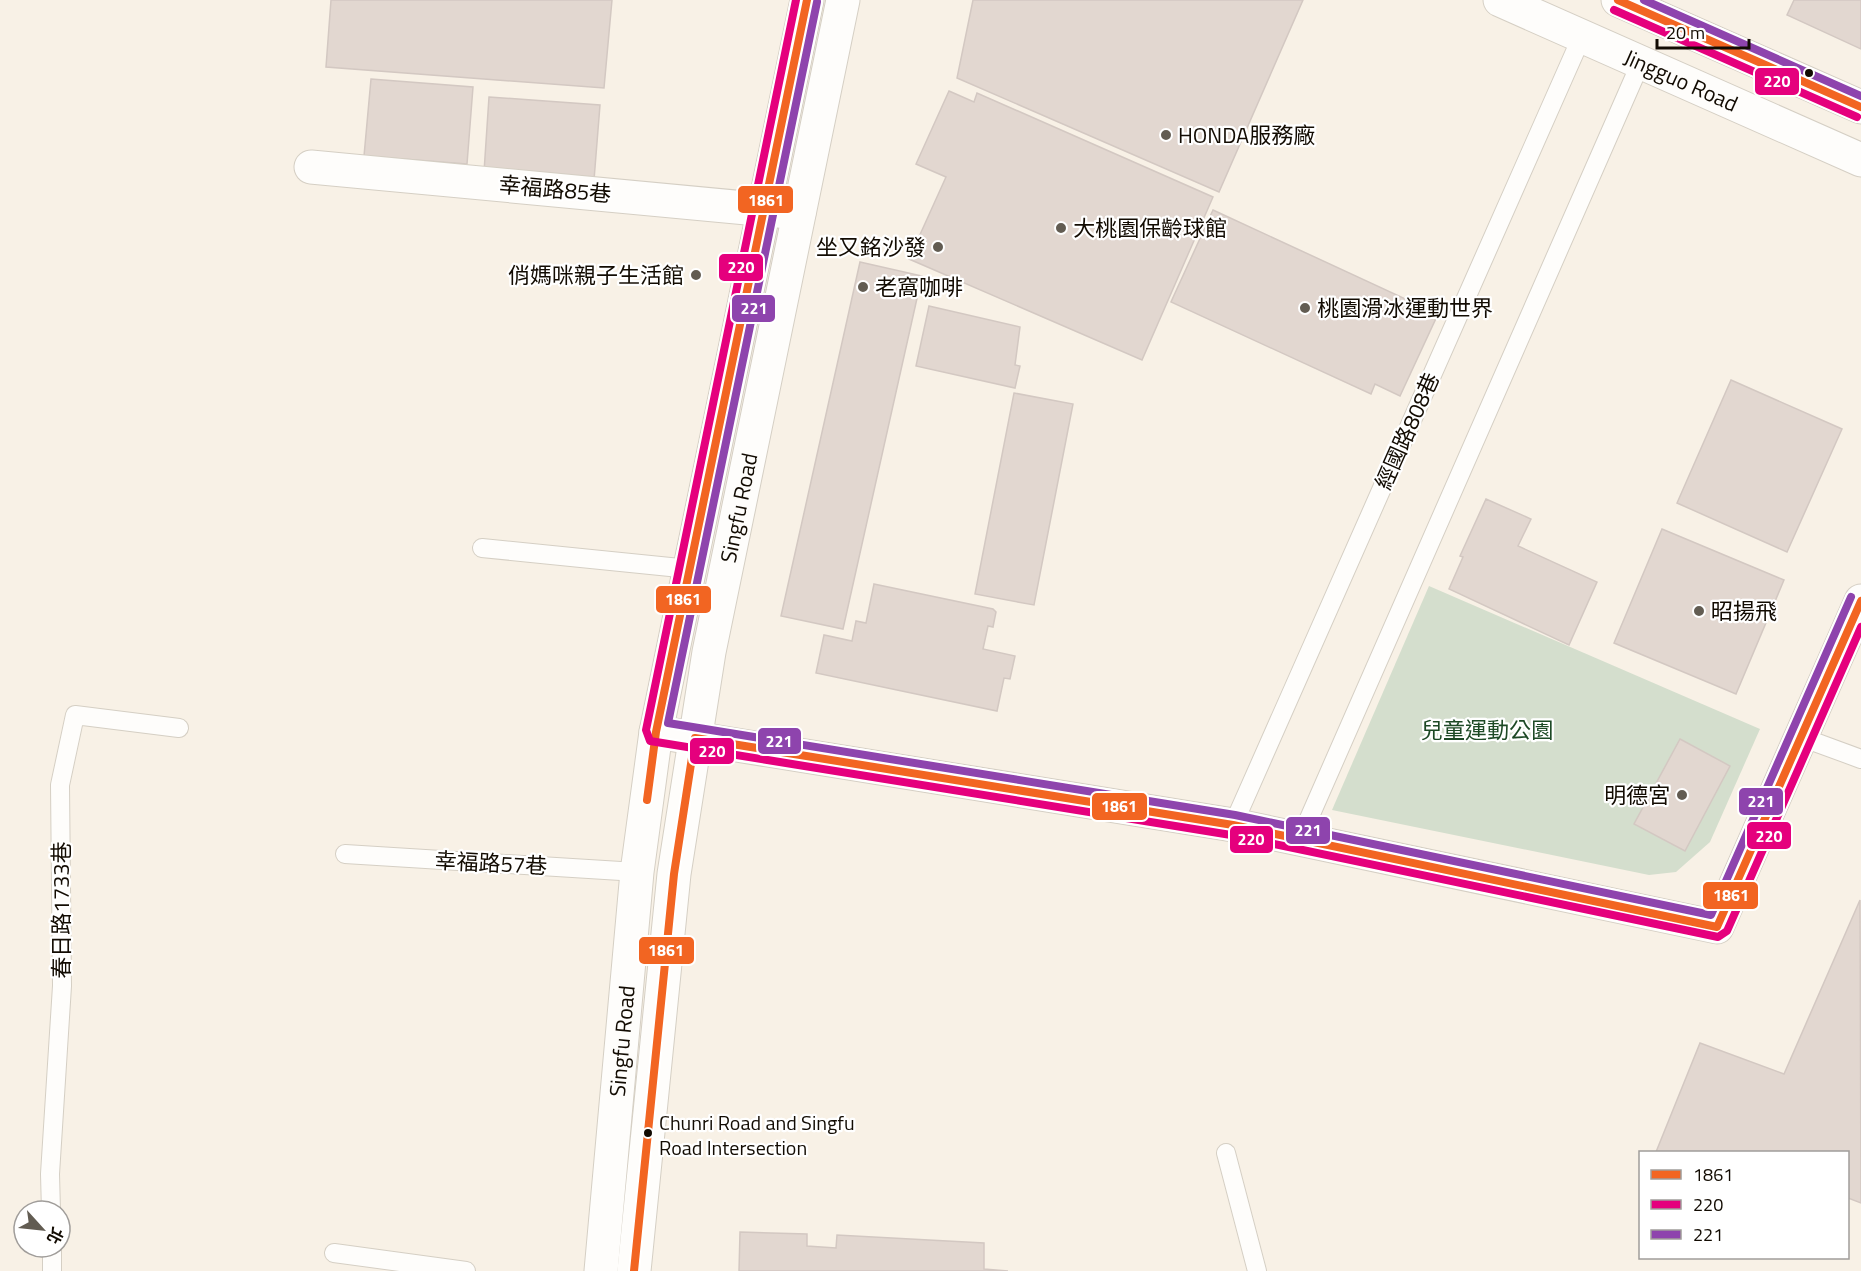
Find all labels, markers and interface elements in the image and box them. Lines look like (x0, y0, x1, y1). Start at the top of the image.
scale bar (1657, 12, 1748, 50)
text: 20 m (1666, 19, 1705, 46)
street label: Jingguo Road (1619, 40, 1743, 120)
line badge: 220 (1754, 67, 1800, 96)
unlabelled marker (1803, 67, 1815, 79)
text: 220 (1764, 69, 1790, 93)
place label: HONDA服務廠 (1178, 118, 1315, 152)
marker: HONDA服務廠 (1159, 128, 1173, 142)
street label: 幸福路85巷 (497, 167, 613, 211)
line badge: 1861 (737, 185, 794, 214)
text: 1861 (748, 188, 784, 212)
place label: 大桃園保齡球館 (1073, 211, 1227, 245)
marker: 大桃園保齡球館 (1054, 221, 1068, 235)
place label: 坐又銘沙發 (816, 230, 926, 264)
marker: 坐又銘沙發 (931, 240, 945, 254)
line badge: 220 (718, 253, 764, 282)
text: 220 (728, 255, 754, 279)
place label: 俏媽咪親子生活館 (508, 258, 684, 292)
marker: 俏媽咪親子生活館 (689, 268, 703, 282)
place label: 老窩咖啡 (875, 270, 963, 304)
marker: 老窩咖啡 (856, 280, 870, 294)
place label: 桃園滑冰運動世界 (1317, 291, 1493, 325)
line badge: 221 (731, 294, 776, 323)
text: 221 (741, 296, 767, 320)
marker: 桃園滑冰運動世界 (1298, 301, 1312, 315)
street label: 經國路808巷 (1366, 367, 1448, 495)
street label: Singfu Road (711, 450, 767, 566)
line badge: 1861 (655, 585, 712, 614)
text: 1861 (665, 587, 701, 611)
place label: 昭揚飛 (1711, 594, 1777, 628)
marker: 昭揚飛 (1692, 604, 1706, 618)
park label: 兒童運動公園 (1421, 713, 1553, 747)
line badge: 221 (757, 727, 802, 755)
text: 221 (766, 729, 792, 753)
line badge: 220 (689, 737, 735, 765)
text: 220 (699, 739, 725, 763)
place label: 明德宮 (1604, 778, 1670, 812)
line badge: 221 (1738, 787, 1784, 816)
marker: 明德宮 (1675, 788, 1689, 802)
text: 221 (1748, 789, 1774, 813)
line badge: 1861 (1091, 792, 1148, 821)
text: 1861 (1101, 794, 1137, 818)
line badge: 221 (1285, 816, 1331, 845)
text: 221 (1295, 818, 1321, 842)
line badge: 220 (1746, 821, 1792, 850)
text: 220 (1756, 824, 1782, 848)
line badge: 220 (1229, 825, 1274, 854)
text: 220 (1238, 827, 1264, 851)
street label: 春日路1733巷 (44, 841, 78, 979)
street label: 幸福路57巷 (434, 843, 548, 883)
line badge: 1861 (1702, 881, 1759, 910)
text: 1861 (1713, 883, 1749, 907)
line badge: 1861 (638, 936, 695, 965)
text: 1861 (648, 938, 684, 962)
street label: Singfu Road (600, 984, 644, 1098)
place label: Chunri Road and Singfu Road Intersection (659, 1107, 855, 1163)
marker: Chunri Road and Singfu Road Intersection (642, 1127, 654, 1139)
legend (1639, 1151, 1849, 1259)
text: 1861 (1693, 1161, 1733, 1188)
text: 220 (1693, 1191, 1723, 1218)
north arrow (12, 1199, 72, 1259)
text: 221 (1693, 1221, 1723, 1248)
text: 北 (41, 1223, 70, 1248)

